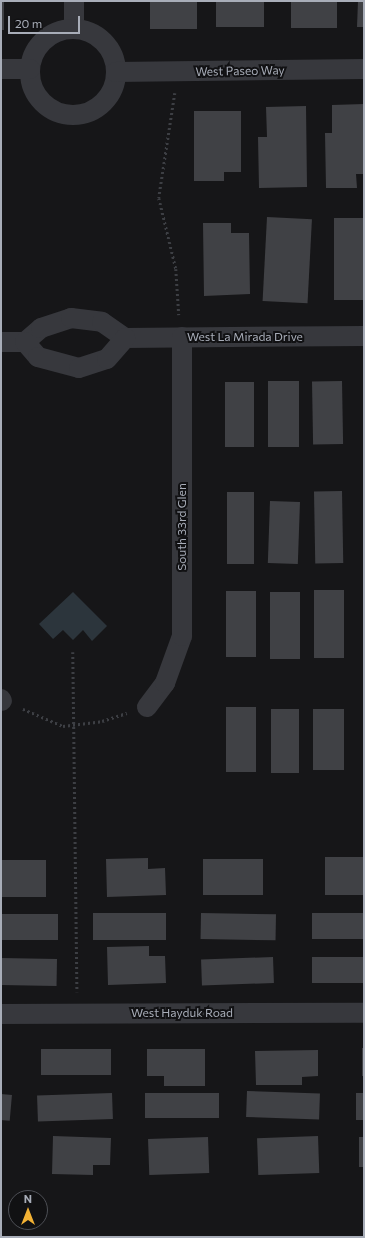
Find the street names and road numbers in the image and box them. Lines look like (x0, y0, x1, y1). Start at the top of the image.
street label: West Paseo Way (195, 63, 285, 79)
street label: West La Mirada Drive (187, 330, 303, 344)
street label: South 33rd Glen (175, 483, 189, 571)
street label: West Hayduk Road (131, 1006, 233, 1020)

